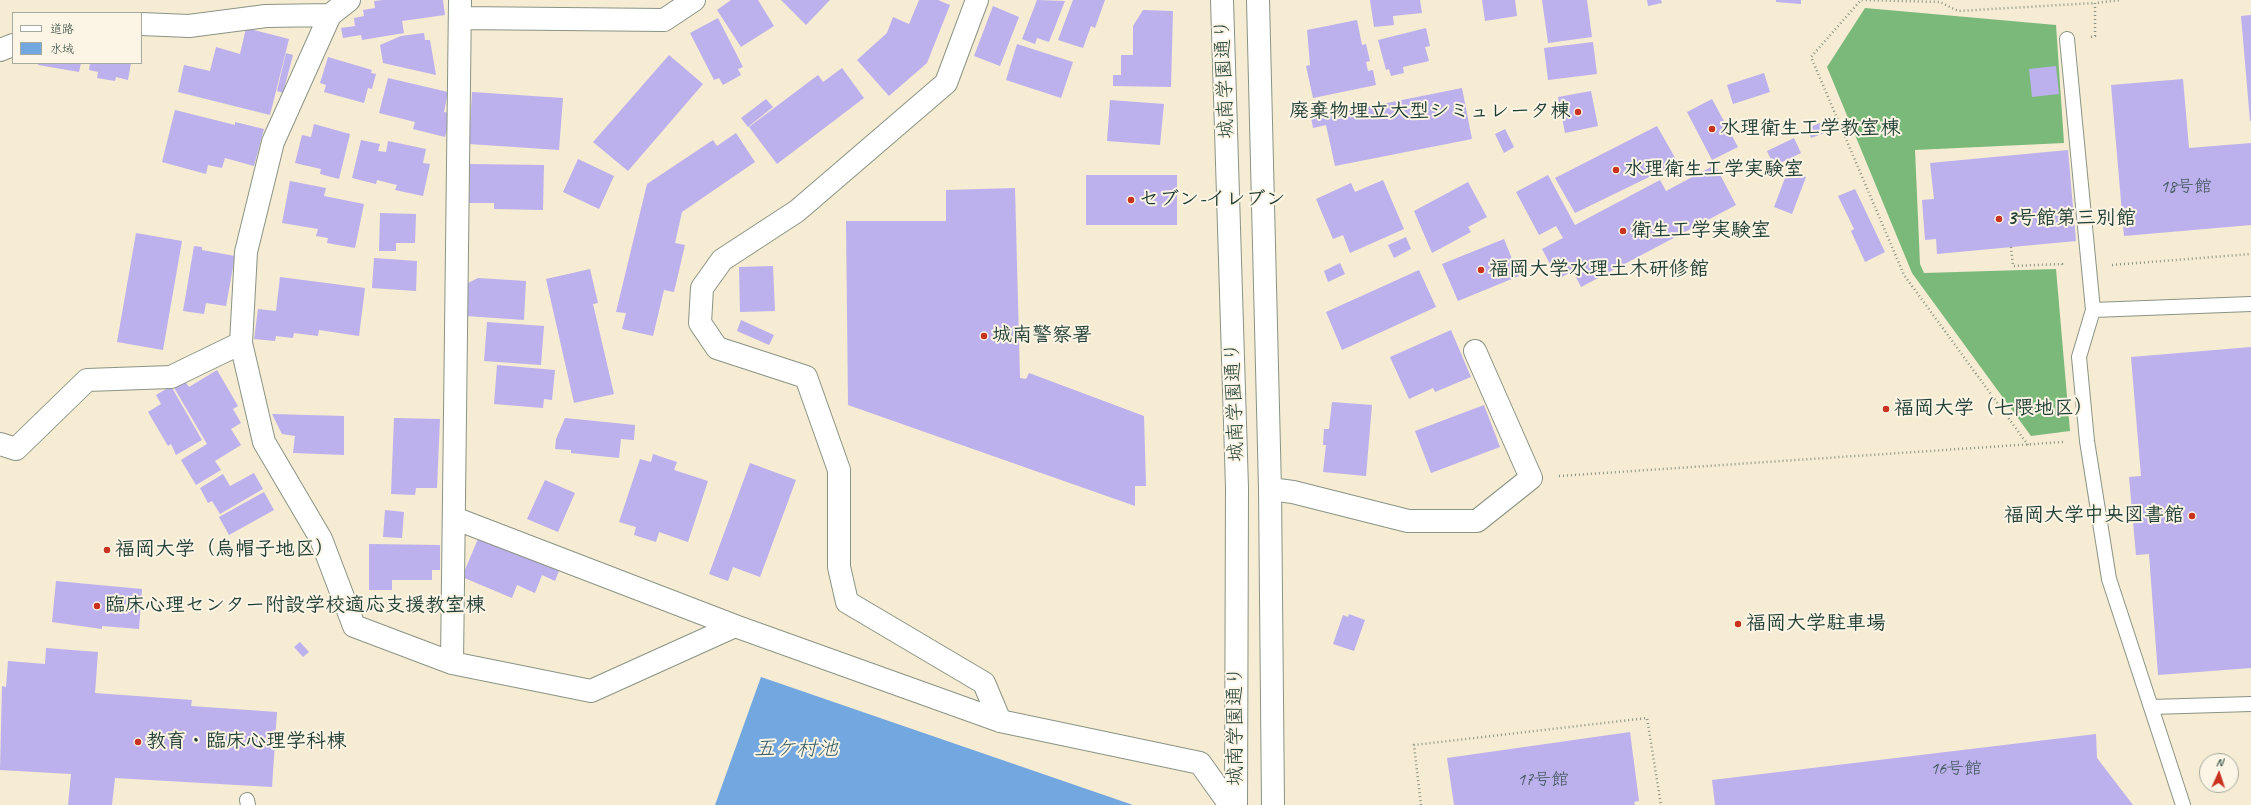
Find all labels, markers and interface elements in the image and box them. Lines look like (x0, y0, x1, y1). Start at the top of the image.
legend (12, 12, 142, 64)
street label: 城南学園通り (1211, 19, 1239, 139)
text: 道路 (50, 21, 74, 37)
text: 水域 (50, 41, 74, 57)
place label: 廃棄物埋立大型シミュレータ棟 (1289, 100, 1570, 124)
marker: 廃棄物埋立大型シミュレータ棟 (1573, 107, 1583, 117)
place label: 水理衛生工学教室棟 (1720, 117, 1900, 141)
marker: 水理衛生工学教室棟 (1707, 124, 1717, 134)
place label: 水理衛生工学実験室 (1624, 158, 1804, 182)
marker: 水理衛生工学実験室 (1611, 165, 1621, 175)
house number: 18号館 (2160, 176, 2212, 198)
place label: セブン-イレブン (1139, 188, 1286, 212)
marker: セブン-イレブン (1126, 195, 1136, 205)
place label: 3号館第三別館 (2007, 207, 2136, 231)
marker: 3号館第三別館 (1994, 214, 2004, 224)
place label: 衛生工学実験室 (1631, 219, 1771, 243)
marker: 衛生工学実験室 (1618, 226, 1628, 236)
place label: 福岡大学水理土木研修館 (1489, 258, 1709, 282)
marker: 福岡大学水理土木研修館 (1476, 265, 1486, 275)
place label: 城南警察署 (992, 324, 1092, 348)
marker: 城南警察署 (979, 331, 989, 341)
street label: 城南学園通り (1221, 342, 1249, 462)
place label: 福岡大学（七隈地区） (1894, 397, 2094, 421)
marker: 福岡大学（七隈地区） (1881, 404, 1891, 414)
place label: 福岡大学中央図書館 (2004, 504, 2184, 528)
marker: 福岡大学中央図書館 (2187, 511, 2197, 521)
place label: 福岡大学（烏帽子地区） (115, 538, 335, 562)
marker: 福岡大学（烏帽子地区） (102, 545, 112, 555)
place label: 臨床心理センター附設学校適応支援教室棟 (105, 594, 485, 618)
marker: 臨床心理センター附設学校適応支援教室棟 (92, 601, 102, 611)
place label: 福岡大学駐車場 (1746, 612, 1886, 636)
marker: 福岡大学駐車場 (1733, 619, 1743, 629)
street label: 城南学園通り (1224, 666, 1248, 786)
place label: 教育・臨床心理学科棟 (146, 730, 346, 754)
water label: 五ケ村池 (754, 736, 838, 762)
marker: 教育・臨床心理学科棟 (133, 737, 143, 747)
north arrow (2199, 753, 2239, 793)
text: N (2216, 755, 2223, 769)
house number: 16号館 (1930, 758, 1982, 780)
house number: 17号館 (1517, 769, 1569, 791)

